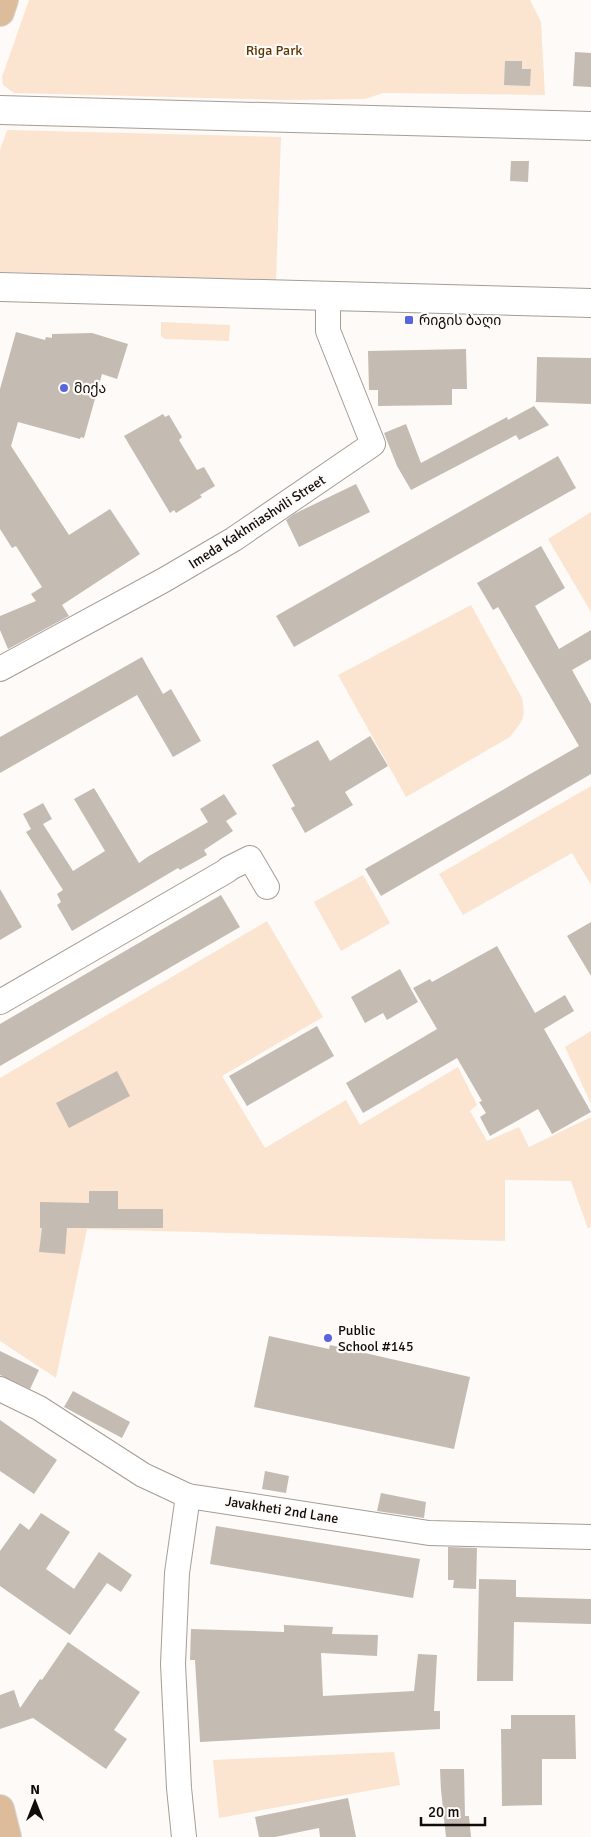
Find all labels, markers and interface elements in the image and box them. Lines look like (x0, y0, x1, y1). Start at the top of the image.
park label: Riga Park (246, 42, 302, 59)
place label: რიგის ბაღი (419, 312, 501, 329)
marker: რიგის ბაღი (403, 314, 415, 326)
place label: მიქა (74, 380, 106, 397)
marker: მიქა (58, 382, 70, 394)
street label: Imeda Kakhniashvili Street (186, 471, 329, 573)
place label: Public School #145 (338, 1322, 413, 1355)
marker: Public School #145 (322, 1332, 334, 1344)
street label: Javakheti 2nd Lane (224, 1493, 340, 1527)
north arrow (10, 1777, 60, 1827)
text: N (30, 1781, 40, 1798)
scale bar (421, 1794, 485, 1826)
text: 20 m (428, 1803, 459, 1821)

